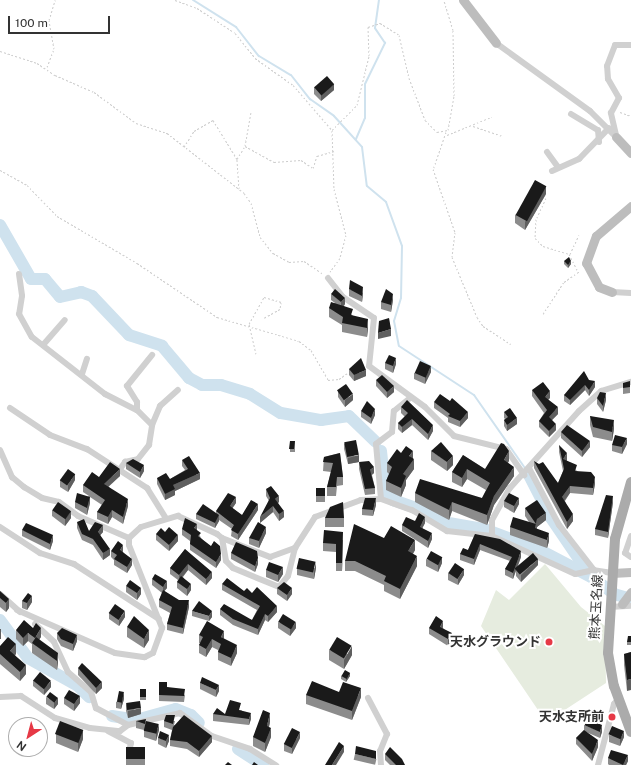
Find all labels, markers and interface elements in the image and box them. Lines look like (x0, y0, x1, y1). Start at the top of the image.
scale bar (10, 8, 112, 34)
text: 100 m (15, 16, 48, 30)
street label: 熊本玉名線 (588, 574, 606, 640)
place label: 天水グラウンド (450, 634, 541, 650)
marker: 天水グラウンド (544, 637, 554, 647)
place label: 天水支所前 (539, 709, 604, 725)
marker: 天水支所前 (607, 712, 617, 722)
north arrow (8, 717, 48, 757)
text: N (15, 739, 29, 753)

